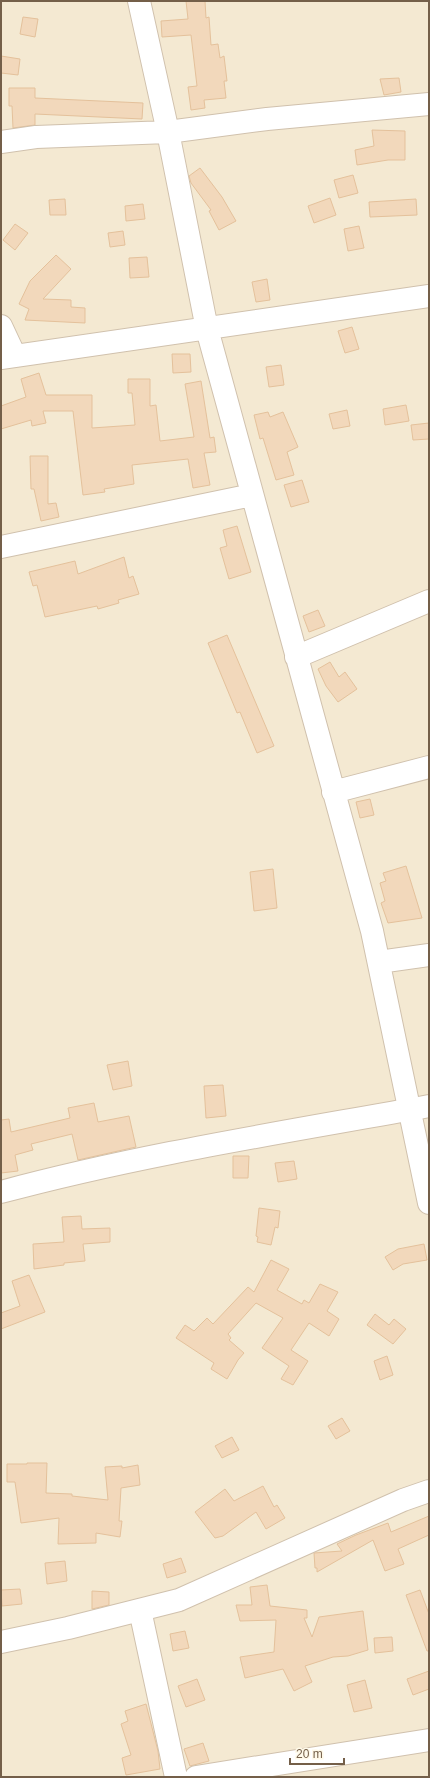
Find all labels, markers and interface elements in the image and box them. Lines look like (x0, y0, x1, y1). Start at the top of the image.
scale bar (290, 1740, 344, 1766)
text: 20 m (296, 1747, 323, 1761)

